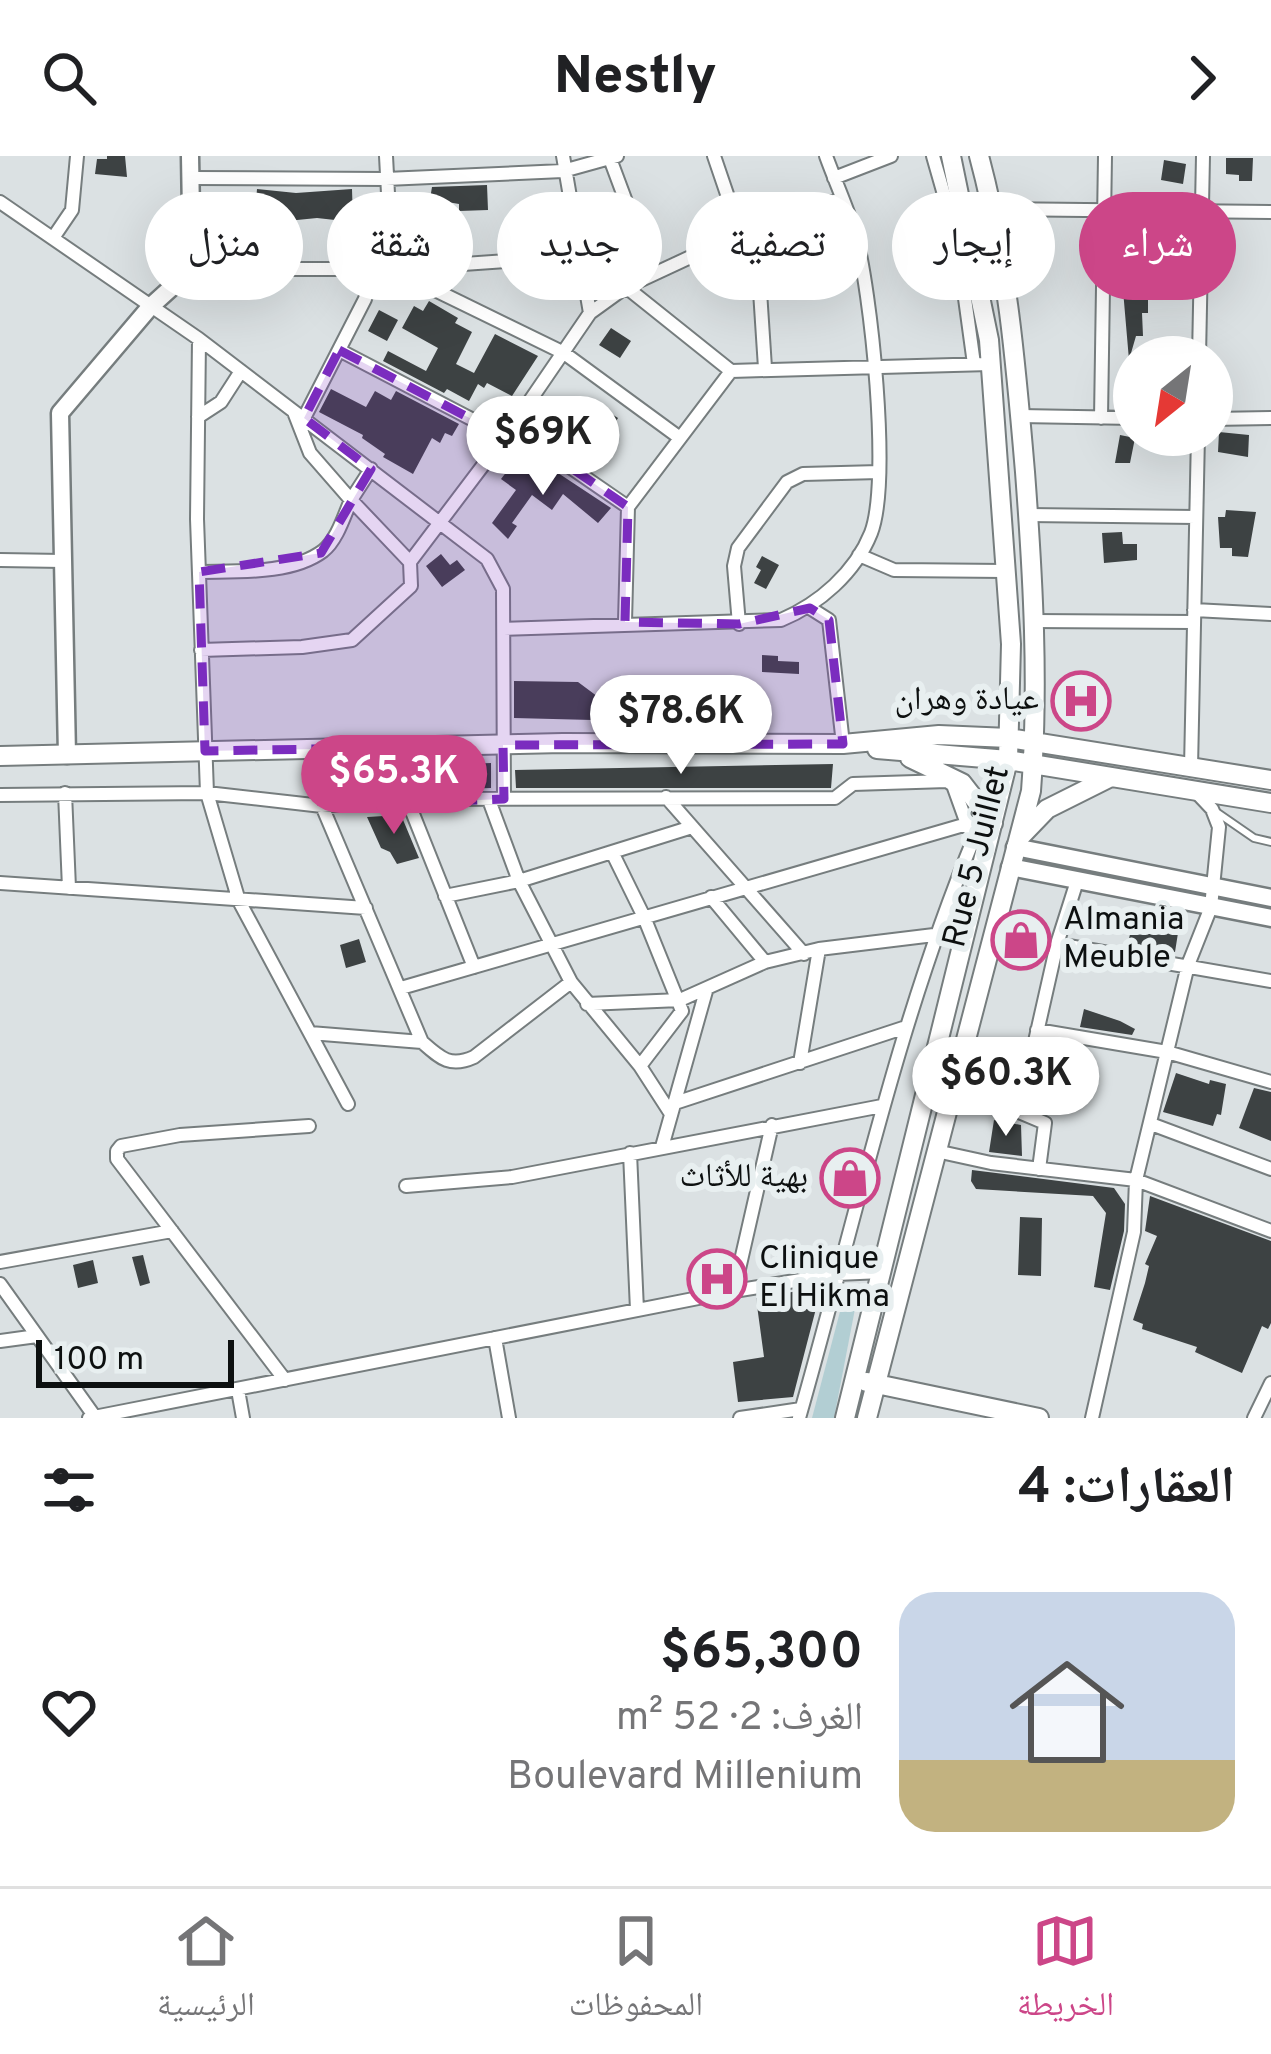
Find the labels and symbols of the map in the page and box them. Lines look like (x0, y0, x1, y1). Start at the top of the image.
north arrow (1113, 336, 1233, 456)
pin: $69K (472, 396, 614, 498)
hospital icon: عيادة وهران (1050, 670, 1112, 732)
pin: $78.6K (583, 675, 779, 777)
place label: عيادة وهران (894, 680, 1039, 722)
pin: $65.3K (296, 735, 492, 837)
street label: Rue 5 Juillet (935, 762, 1021, 952)
place label: Almania Meuble (1063, 900, 1184, 980)
shop icon: Almania Meuble (990, 909, 1052, 971)
pin: $60.3K (908, 1037, 1104, 1139)
shop icon: بهية للأثاث (819, 1147, 881, 1209)
place label: بهية للأثاث (680, 1157, 808, 1199)
place label: Clinique El Hikma (759, 1239, 890, 1319)
hospital icon: Clinique El Hikma (686, 1248, 748, 1310)
scale bar (36, 1334, 234, 1387)

